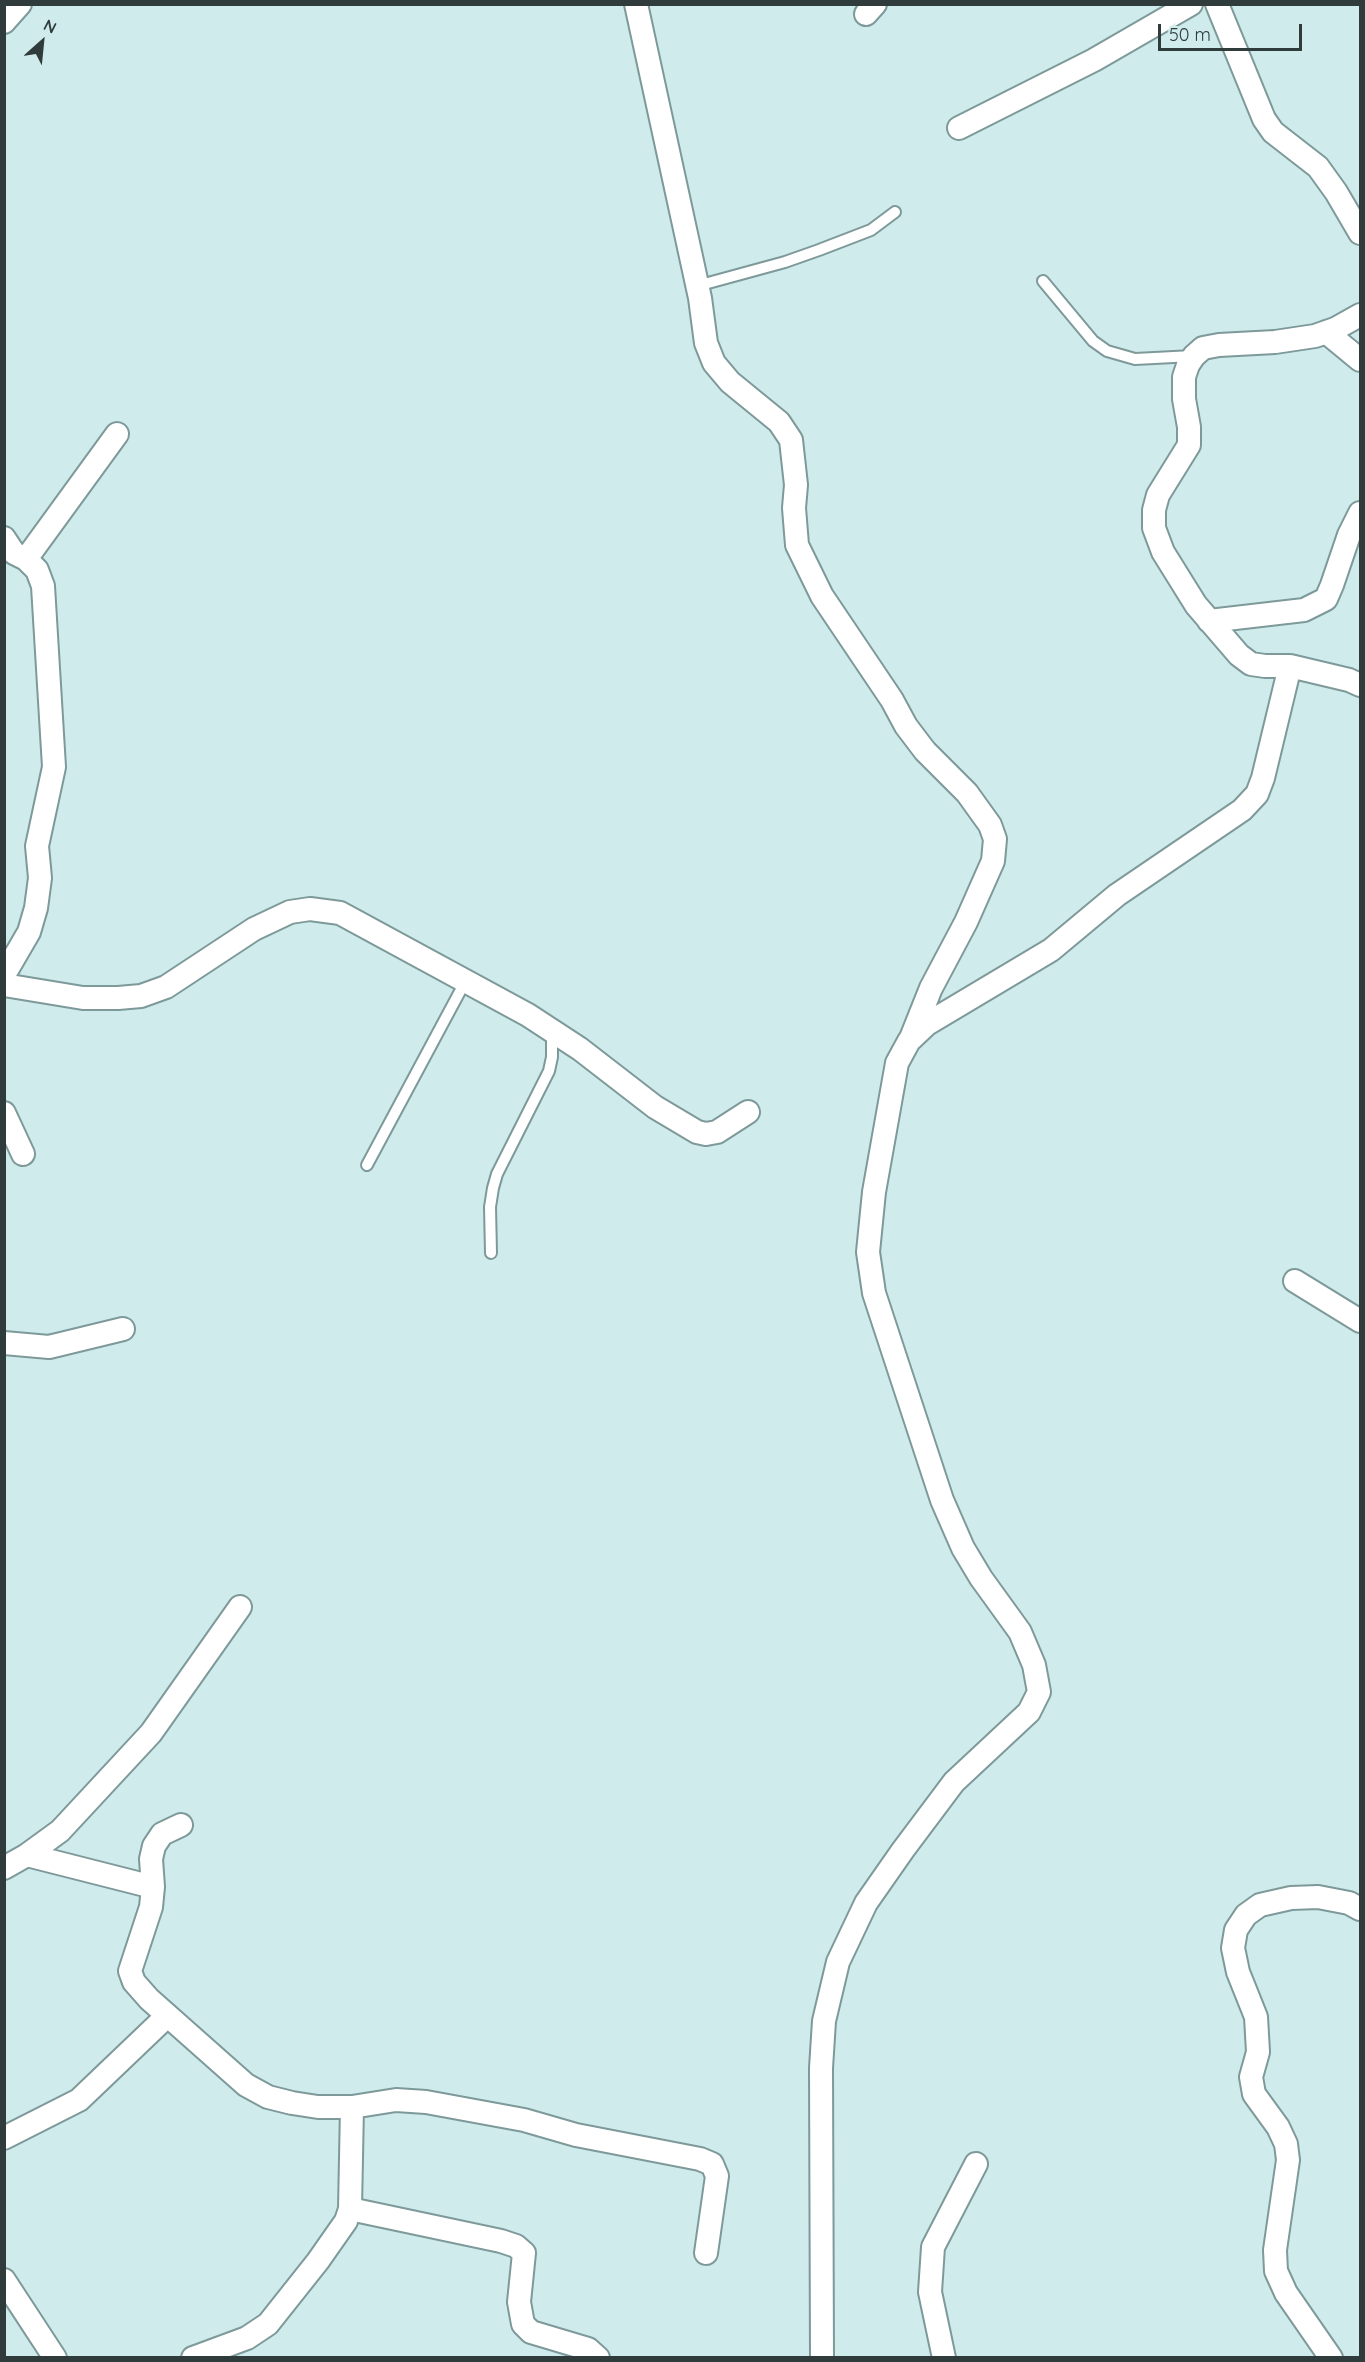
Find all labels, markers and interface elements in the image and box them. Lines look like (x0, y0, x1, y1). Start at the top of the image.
north arrow (12, 12, 72, 72)
scale bar (1161, 12, 1305, 50)
text: N (40, 14, 60, 38)
text: 50 m (1169, 23, 1211, 46)

